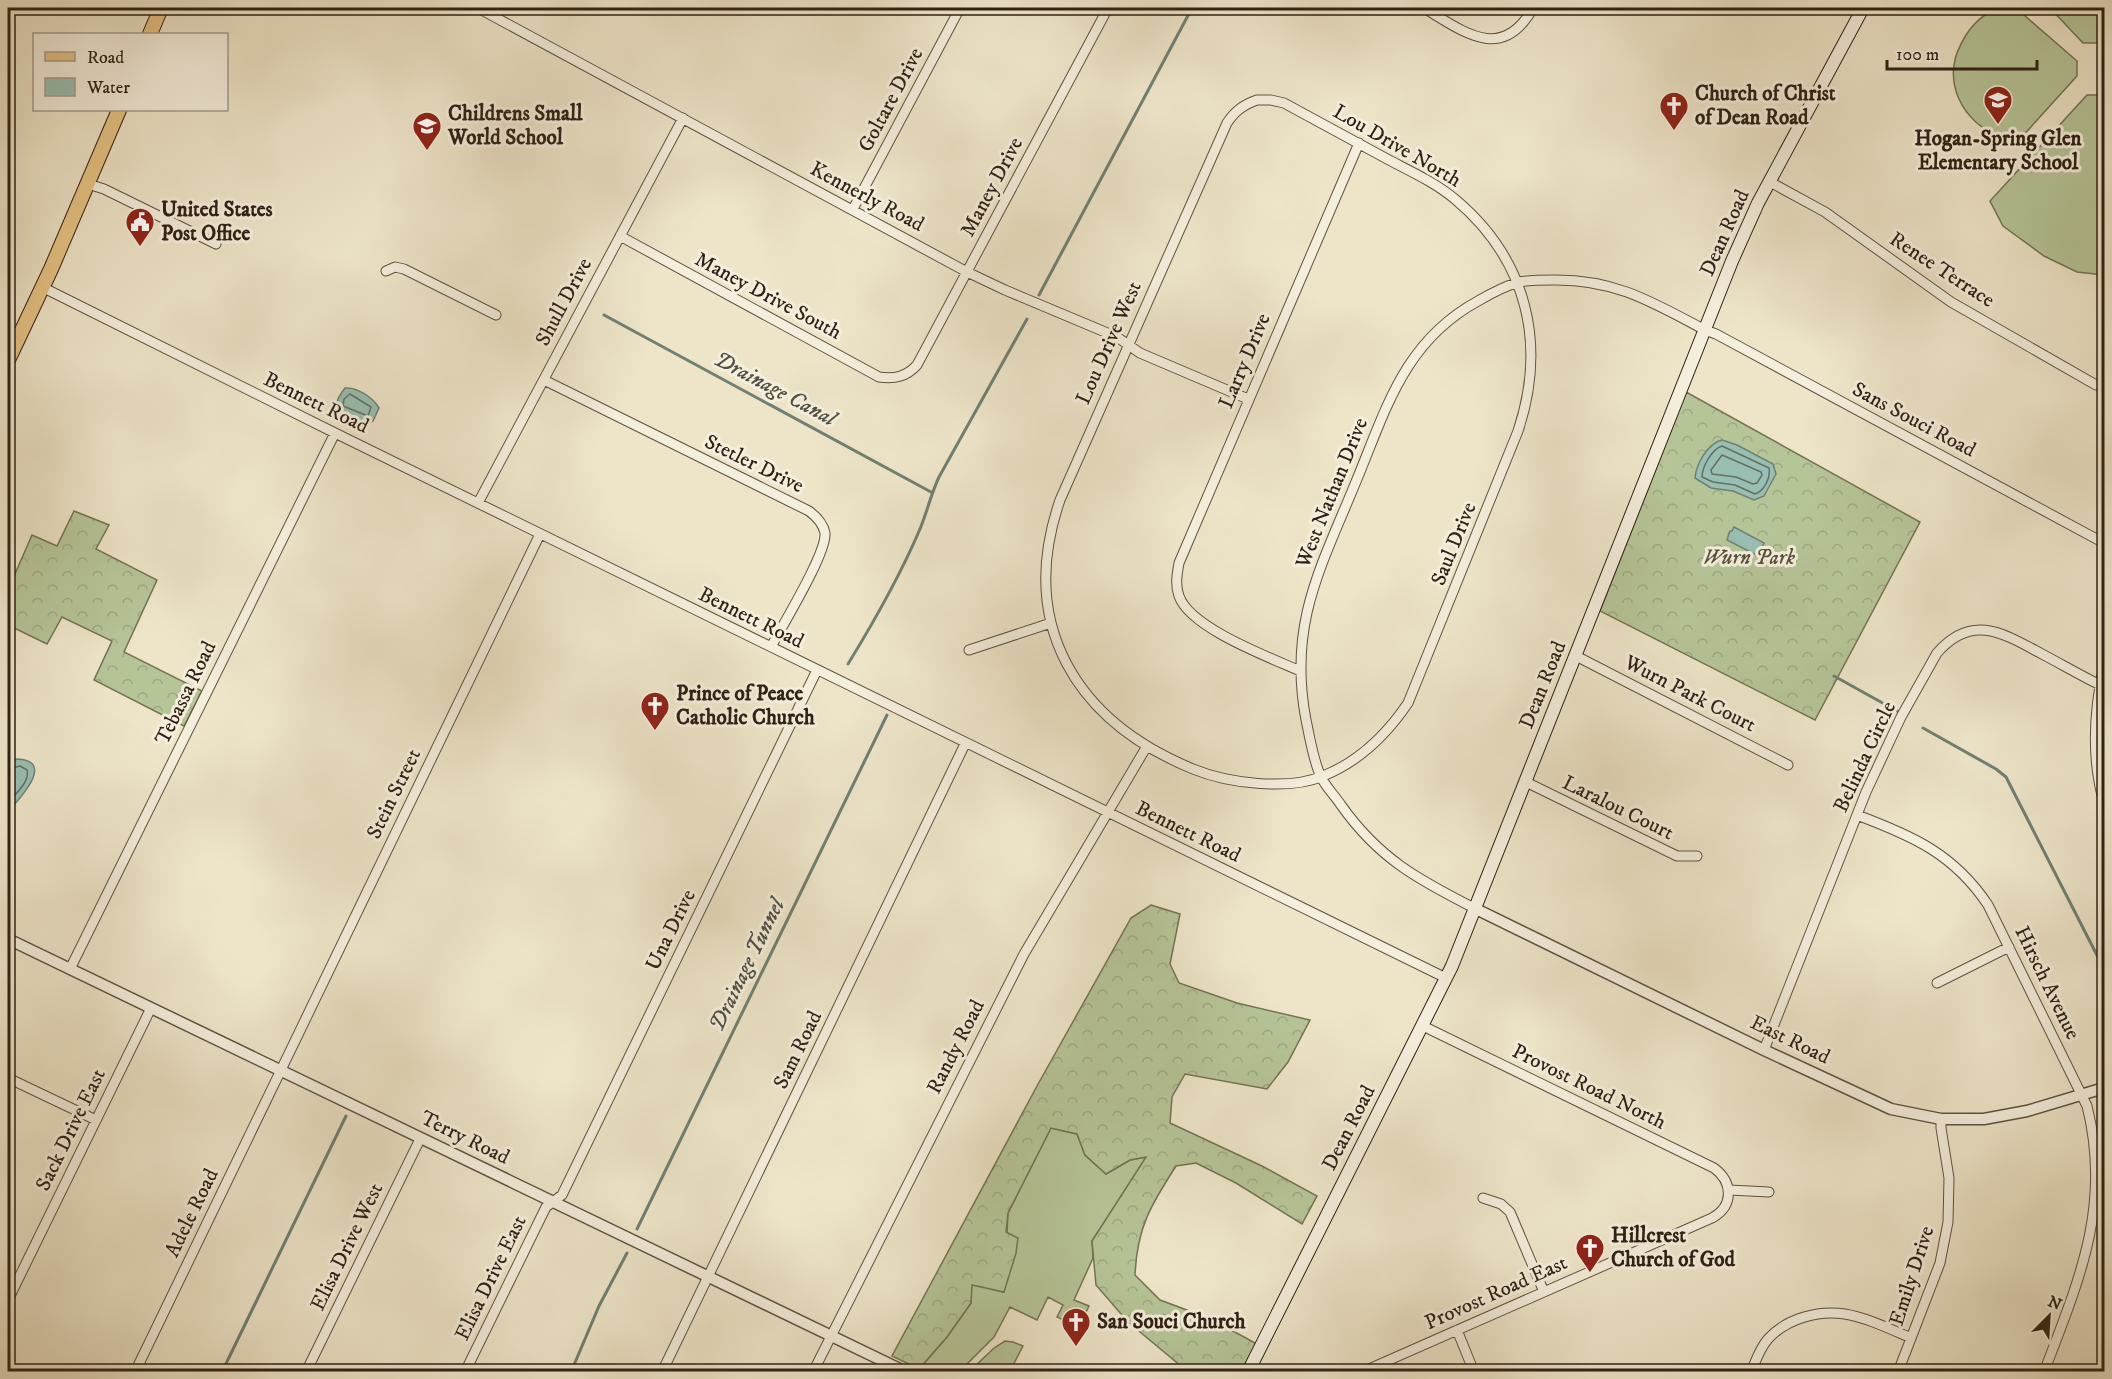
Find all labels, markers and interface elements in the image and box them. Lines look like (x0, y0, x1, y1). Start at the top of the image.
legend (33, 33, 228, 111)
scale bar (1887, 33, 2037, 71)
street label: Goltare Drive (853, 43, 929, 157)
text: 100 m (1896, 44, 1939, 66)
text: Road (87, 47, 124, 69)
text: Water (86, 77, 130, 99)
place label: Church of Christ of Dean Road (1695, 81, 1836, 131)
school or university icon: Hogan-Spring Glen Elementary School (1982, 84, 2014, 126)
church icon: Church of Christ of Dean Road (1658, 90, 1690, 132)
street label: Lou Drive North (1328, 99, 1466, 193)
place label: Childrens Small World School (447, 101, 583, 151)
school or university icon: Childrens Small World School (411, 110, 443, 152)
place label: Hogan-Spring Glen Elementary School (1914, 126, 2083, 176)
street label: Maney Drive (955, 133, 1029, 241)
street label: Kennerly Road (805, 156, 929, 238)
street label: Dean Road (1694, 185, 1756, 280)
place label: United States Post Office (161, 197, 273, 247)
public building icon: United States Post Office (124, 206, 156, 248)
street label: Renee Terrace (1885, 226, 2000, 314)
street label: Maney Drive South (690, 246, 846, 346)
street label: Shull Drive (530, 253, 598, 350)
street label: Lou Drive West (1070, 277, 1148, 409)
street label: Larry Drive (1213, 309, 1277, 413)
water label: Drainage Canal (709, 346, 843, 433)
street label: Bennett Road (259, 366, 373, 440)
street label: Sans Souci Road (1848, 377, 1981, 464)
street label: West Nathan Drive (1290, 414, 1374, 573)
street label: Stetler Drive (700, 429, 808, 499)
street label: Saul Drive (1426, 498, 1483, 589)
park label: Wurn Park (1703, 545, 1795, 571)
street label: Bennett Road (694, 581, 808, 655)
street label: Tebassa Road (150, 636, 222, 749)
street label: Dean Road (1514, 637, 1573, 733)
street label: Wurn Park Court (1619, 649, 1760, 738)
place label: Prince of Peace Catholic Church (676, 681, 816, 731)
church icon: Prince of Peace Catholic Church (639, 690, 671, 732)
street label: Belinda Circle (1828, 697, 1902, 817)
street label: Stein Street (361, 744, 427, 843)
street label: Laralou Court (1558, 770, 1678, 846)
street label: Bennett Road (1131, 795, 1245, 869)
street label: Una Drive (640, 885, 702, 975)
water label: Drainage Tunnel (703, 892, 792, 1036)
street label: Hirsch Avenue (2008, 922, 2086, 1044)
street label: Randy Road (921, 995, 991, 1098)
street label: Sam Road (768, 1006, 828, 1093)
street label: East Road (1746, 1010, 1835, 1071)
street label: Provost Road North (1508, 1038, 1670, 1136)
street label: Sack Drive East (30, 1064, 112, 1195)
street label: Dean Road (1316, 1081, 1382, 1175)
street label: Terry Road (416, 1105, 514, 1171)
street label: Adele Road (159, 1164, 225, 1262)
street label: Elisa Drive West (305, 1179, 389, 1315)
street label: Elisa Drive East (450, 1211, 533, 1345)
place label: Hillcrest Church of God (1611, 1223, 1736, 1273)
street label: Emily Drive (1884, 1223, 1940, 1329)
church icon: Hillcrest Church of God (1574, 1232, 1606, 1274)
street label: Provost Road East (1421, 1250, 1572, 1336)
north arrow (2019, 1286, 2079, 1346)
text: N (2045, 1291, 2065, 1315)
church icon: San Souci Church (1060, 1306, 1092, 1348)
place label: San Souci Church (1097, 1309, 1247, 1335)

